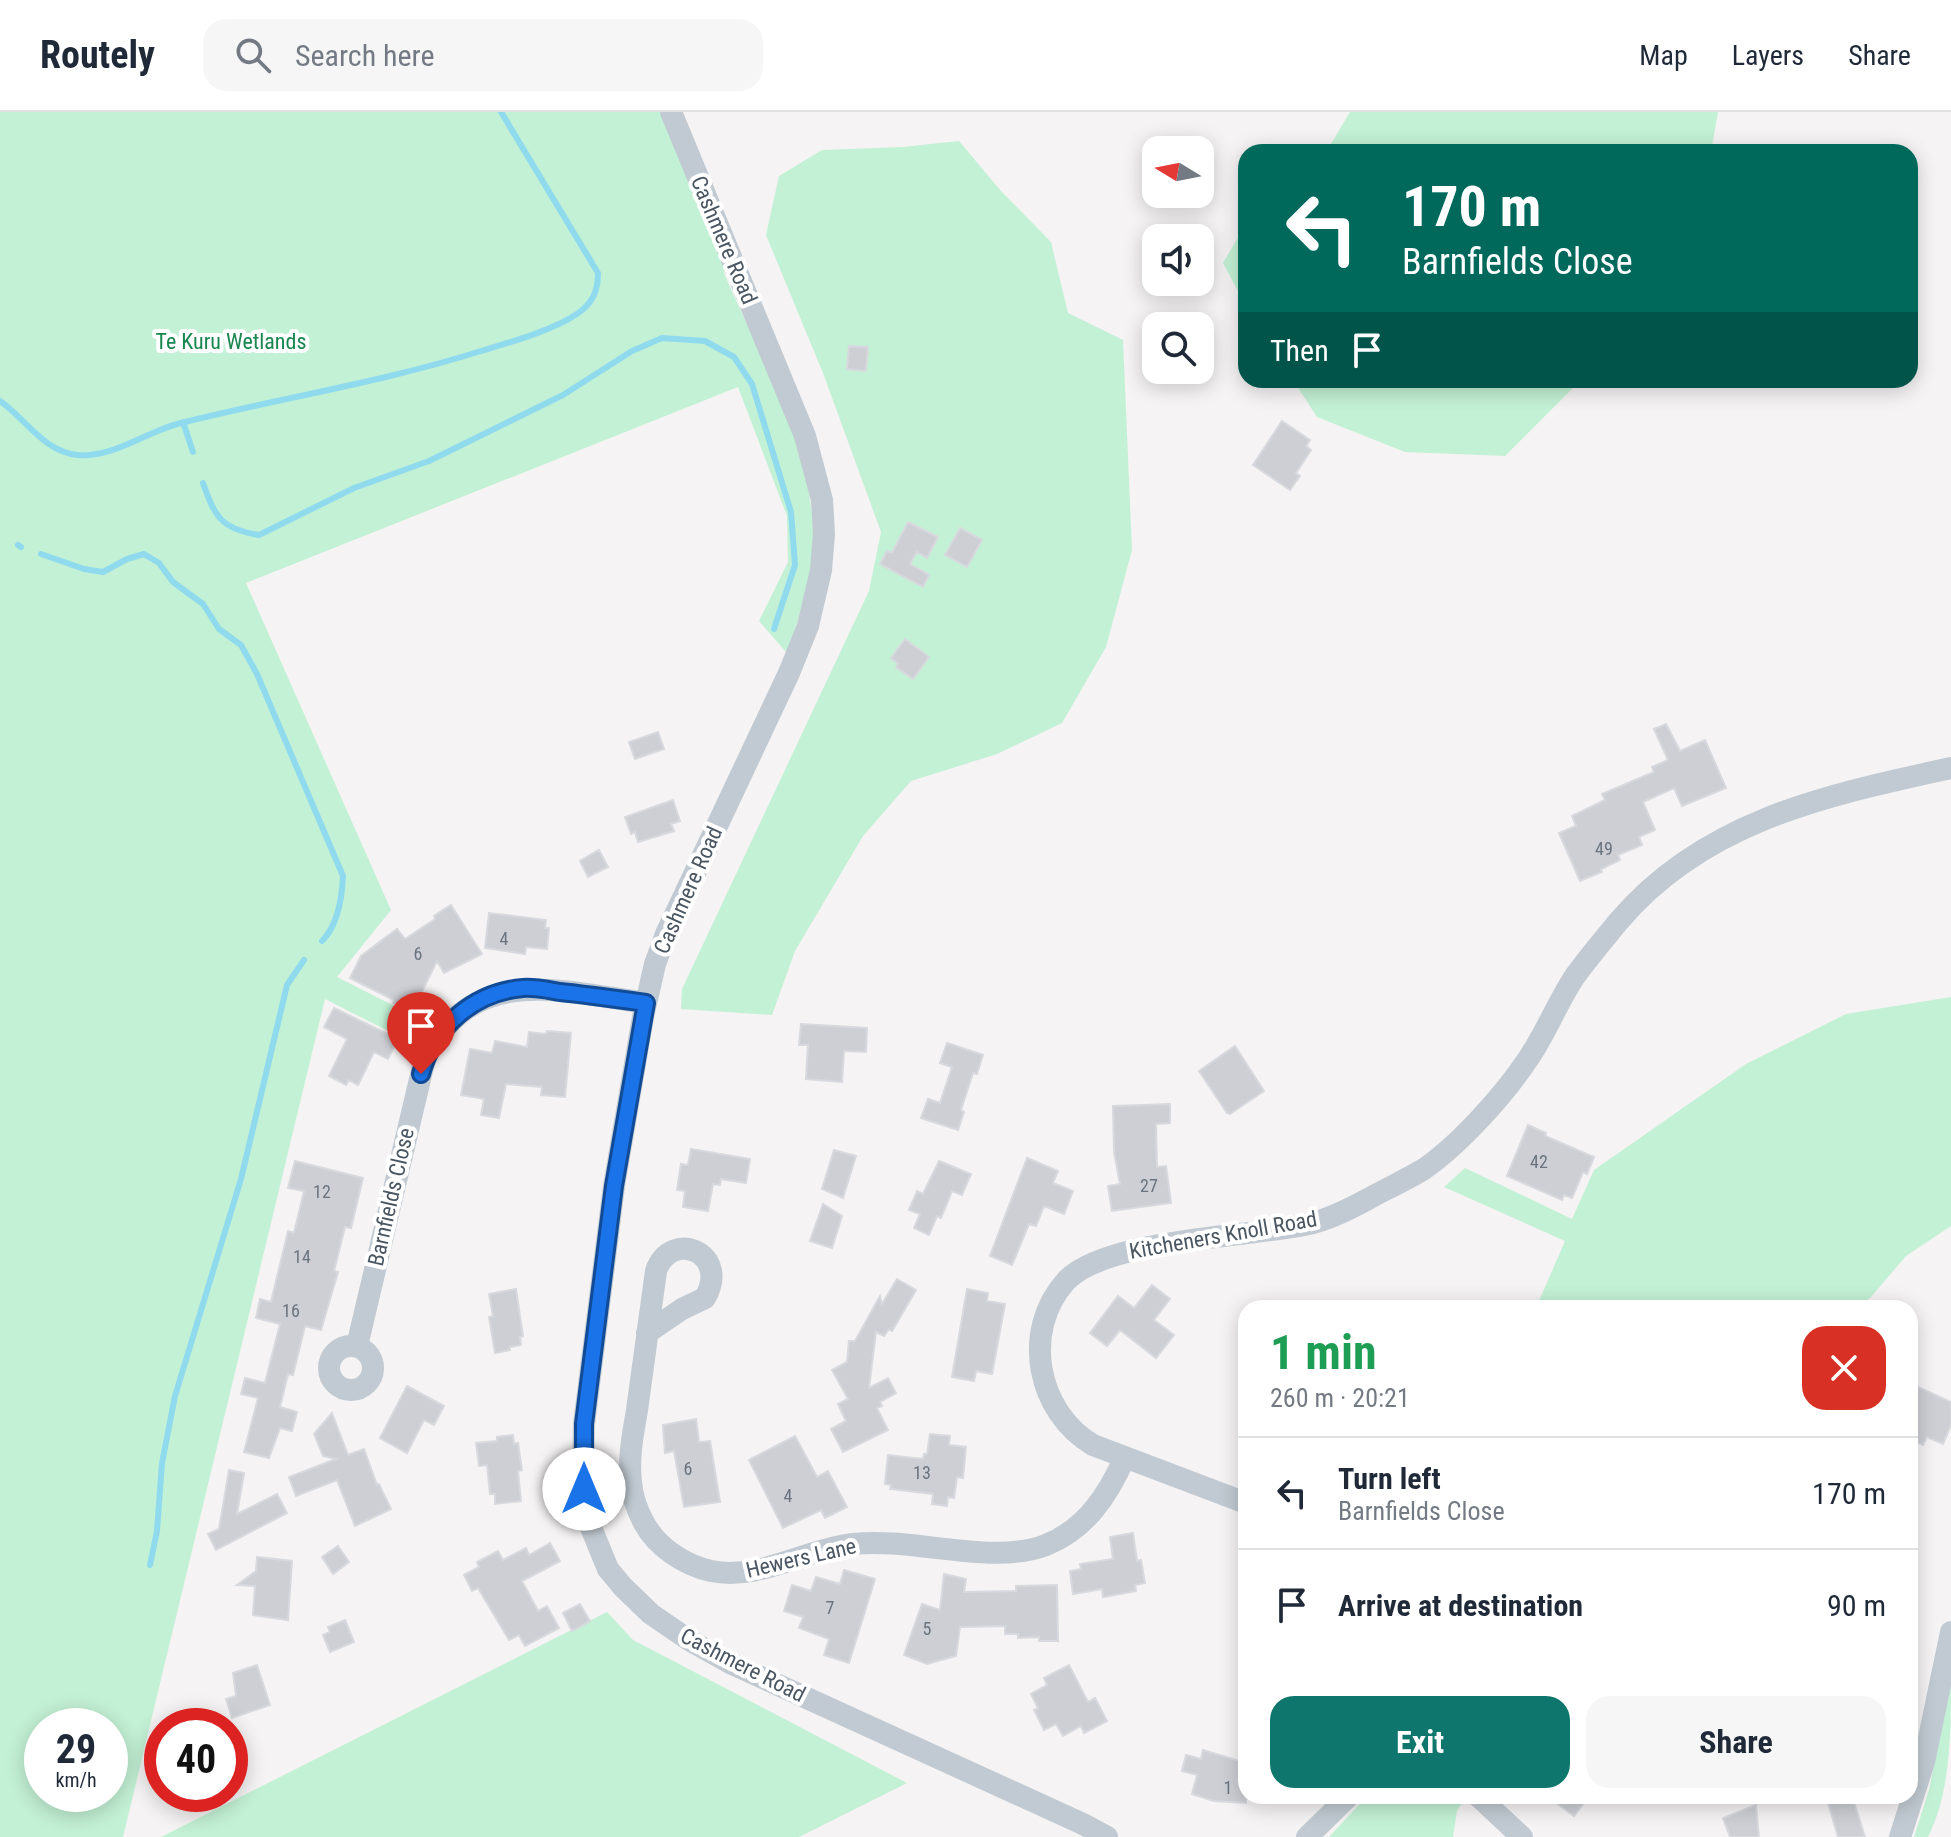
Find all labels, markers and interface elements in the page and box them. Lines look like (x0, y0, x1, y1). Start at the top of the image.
search box (203, 19, 763, 91)
text: Routely (40, 33, 155, 77)
icon: search (231, 33, 275, 77)
text: Search here (295, 38, 435, 73)
text: Map (1639, 39, 1688, 72)
text: Layers (1732, 39, 1804, 72)
text: Share (1848, 39, 1911, 72)
north arrow (1142, 136, 1214, 208)
map controls (1142, 136, 1214, 384)
street label: Cashmere Road (686, 172, 762, 308)
text: 170 m (1402, 174, 1541, 240)
icon: left (1270, 176, 1374, 280)
button: sound (1142, 224, 1214, 296)
text: Barnfields Close (1402, 241, 1633, 283)
button: search (1142, 312, 1214, 384)
icon: arrive (1345, 328, 1389, 372)
park label: Te Kuru Wetlands (156, 329, 306, 354)
text: Then (1270, 333, 1329, 368)
street label: Cashmere Road (649, 823, 727, 957)
house number: 49 (1595, 838, 1613, 859)
house number: 4 (500, 928, 509, 949)
house number: 6 (414, 943, 422, 964)
pin (387, 992, 455, 1074)
icon: arrive (399, 1004, 443, 1048)
street label: Barnfields Close (363, 1126, 419, 1268)
house number: 42 (1530, 1151, 1548, 1172)
house number: 27 (1140, 1175, 1158, 1196)
house number: 12 (313, 1181, 331, 1202)
street label: Kitcheners Knoll Road (1127, 1206, 1319, 1264)
house number: 14 (293, 1246, 311, 1267)
house number: 16 (282, 1300, 300, 1321)
text: 1 min (1270, 1324, 1377, 1381)
button: close (1802, 1326, 1886, 1410)
text: 260 m · 20:21 (1270, 1383, 1410, 1413)
position arrow (542, 1447, 626, 1531)
house number: 6 (684, 1458, 692, 1479)
text: Turn left (1338, 1461, 1441, 1496)
house number: 13 (913, 1462, 931, 1483)
icon: left (1270, 1471, 1314, 1515)
text: 170 m (1812, 1476, 1886, 1511)
house number: 4 (784, 1485, 793, 1506)
text: Barnfields Close (1338, 1496, 1505, 1526)
street label: Hewers Lane (743, 1533, 859, 1583)
icon: arrive (1270, 1583, 1314, 1627)
text: Arrive at destination (1338, 1588, 1583, 1623)
text: 90 m (1827, 1588, 1886, 1623)
house number: 7 (826, 1597, 835, 1618)
house number: 5 (923, 1618, 932, 1639)
street label: Cashmere Road (676, 1623, 810, 1707)
button: Exit (1270, 1696, 1570, 1788)
button: Share (1586, 1696, 1886, 1788)
speed limit sign: 40 (144, 1708, 248, 1812)
text: 29 (56, 1726, 96, 1773)
text: km/h (55, 1768, 97, 1792)
house number: 1 (1224, 1777, 1232, 1798)

